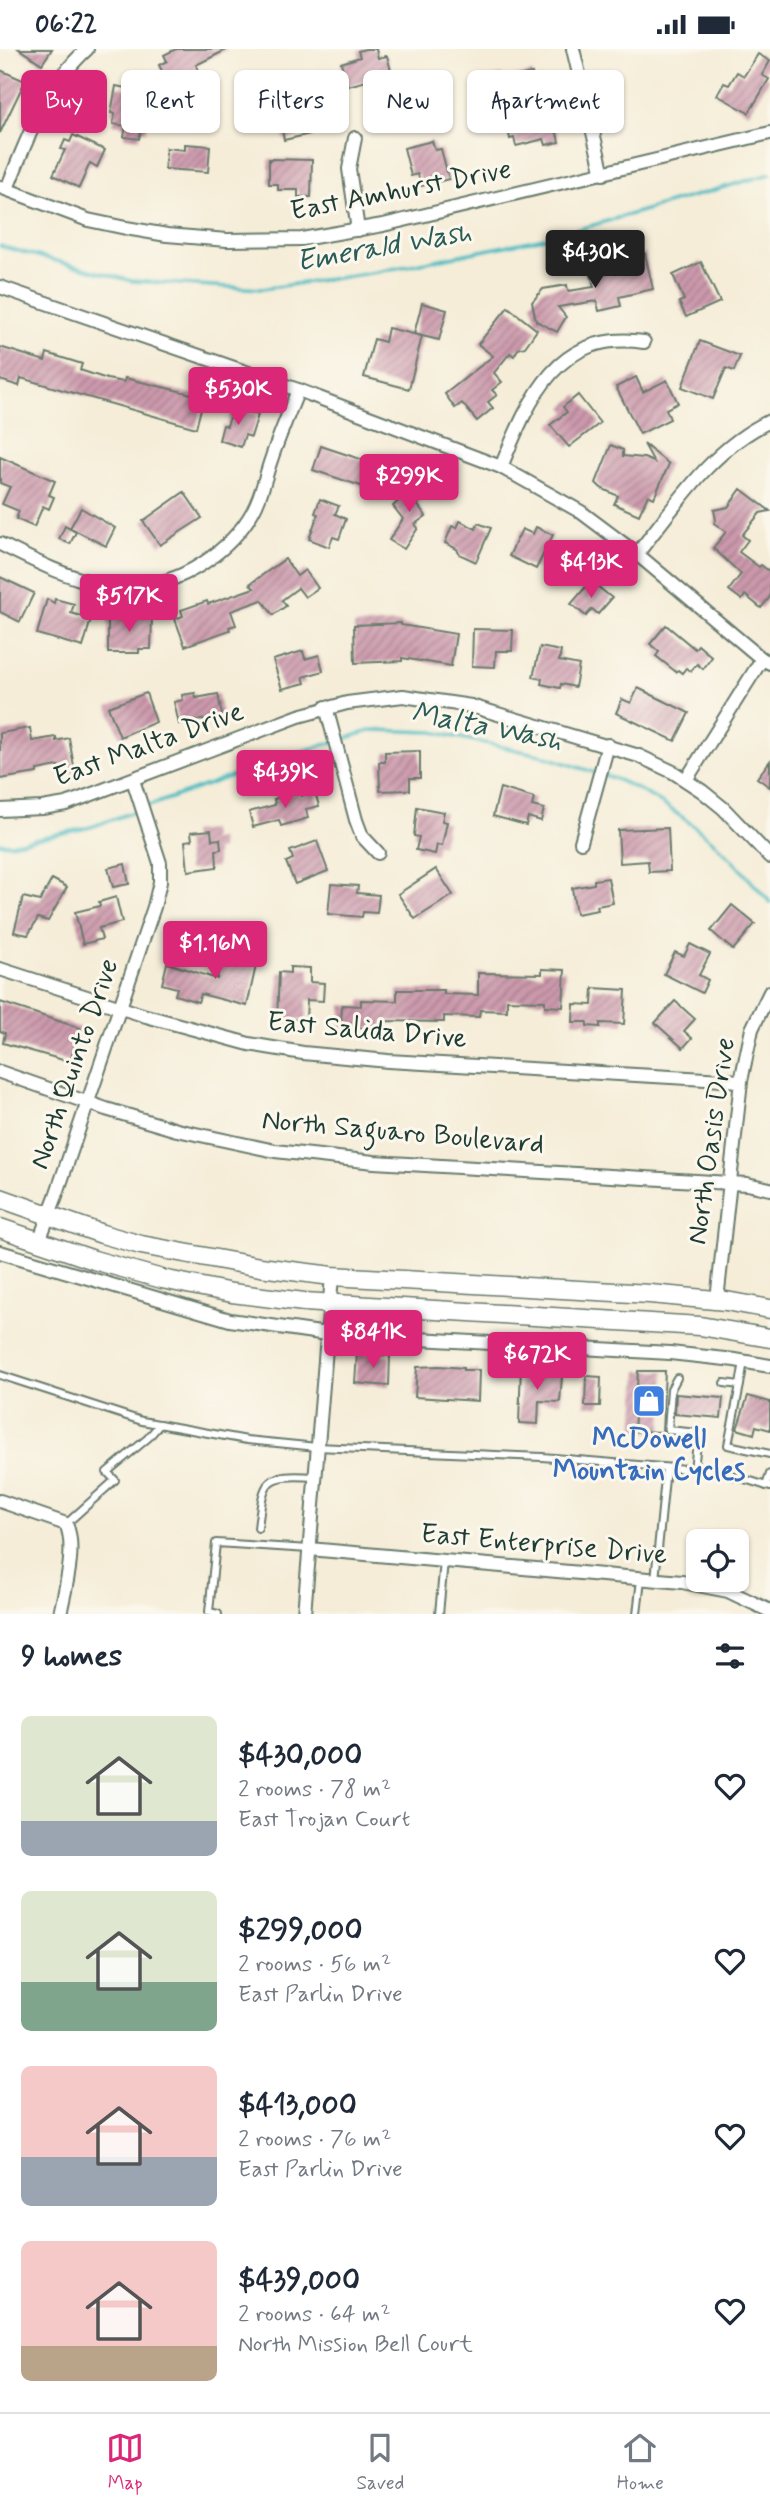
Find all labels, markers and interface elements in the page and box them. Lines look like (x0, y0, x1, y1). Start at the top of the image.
text: 06:22 (35, 8, 97, 42)
chip: Buy (21, 70, 107, 133)
chip: Rent (121, 70, 220, 133)
chip: Filters (234, 70, 349, 133)
chip: New (363, 70, 453, 133)
chip: Apartment (467, 70, 624, 133)
street label: East Amhurst Drive (287, 151, 515, 231)
water label: Emerald Wash (293, 212, 475, 282)
pin: $430K (546, 231, 644, 290)
text: $430K (562, 238, 628, 268)
pin: $530K (189, 367, 287, 427)
text: $530K (204, 375, 272, 405)
pin: $299K (360, 455, 458, 514)
text: $299K (376, 462, 442, 492)
pin: $413K (542, 540, 640, 600)
text: $413K (560, 548, 622, 578)
pin: $517K (80, 575, 178, 634)
text: $517K (96, 582, 162, 612)
water label: Malta Wash (408, 693, 566, 761)
street label: East Malta Drive (49, 694, 249, 796)
pin: $439K (236, 751, 334, 810)
text: $439K (253, 758, 317, 788)
pin: $1.16M (158, 921, 272, 981)
text: $1.16M (179, 929, 251, 959)
street label: North Quinto Drive (22, 954, 128, 1174)
street label: East Salida Drive (266, 1004, 468, 1058)
street label: North Oasis Drive (679, 1035, 745, 1247)
street label: North Saguaro Boulevard (260, 1102, 546, 1167)
pin: $841K (324, 1311, 422, 1370)
text: $841K (340, 1318, 406, 1348)
pin: $672K (488, 1333, 586, 1392)
text: $672K (504, 1340, 570, 1370)
shop icon: McDowell Mountain Cycles (630, 1382, 668, 1420)
place label: McDowell Mountain Cycles (553, 1421, 745, 1490)
street label: East Enterprise Drive (419, 1516, 669, 1574)
map controls (686, 1529, 749, 1592)
button: locate (686, 1529, 749, 1592)
text: 9 homes (21, 1637, 122, 1676)
icon: filters (711, 1637, 749, 1675)
text: $430,000 (238, 1736, 362, 1775)
icon: home (77, 1744, 161, 1828)
icon: heart (711, 1767, 749, 1805)
text: 2 rooms · 78 m² (238, 1775, 391, 1805)
text: East Trojan Court (238, 1805, 410, 1835)
text: $299,000 (238, 1911, 362, 1950)
icon: home (77, 1919, 161, 2003)
icon: heart (711, 1942, 749, 1980)
text: 2 rooms · 56 m² (238, 1950, 391, 1980)
text: East Parlin Drive (238, 1980, 403, 2010)
text: $413,000 (238, 2086, 357, 2125)
icon: home (77, 2094, 161, 2178)
icon: heart (711, 2117, 749, 2155)
text: 2 rooms · 76 m² (238, 2125, 391, 2155)
text: East Parlin Drive (238, 2155, 403, 2185)
text: $439,000 (238, 2261, 360, 2300)
icon: home (77, 2269, 161, 2353)
icon: heart (711, 2292, 749, 2330)
text: 2 rooms · 64 m² (238, 2300, 390, 2330)
text: North Mission Bell Court (238, 2330, 473, 2360)
tab: Map (106, 2429, 144, 2496)
tab: Saved (356, 2429, 404, 2496)
tab: Home (617, 2429, 664, 2496)

